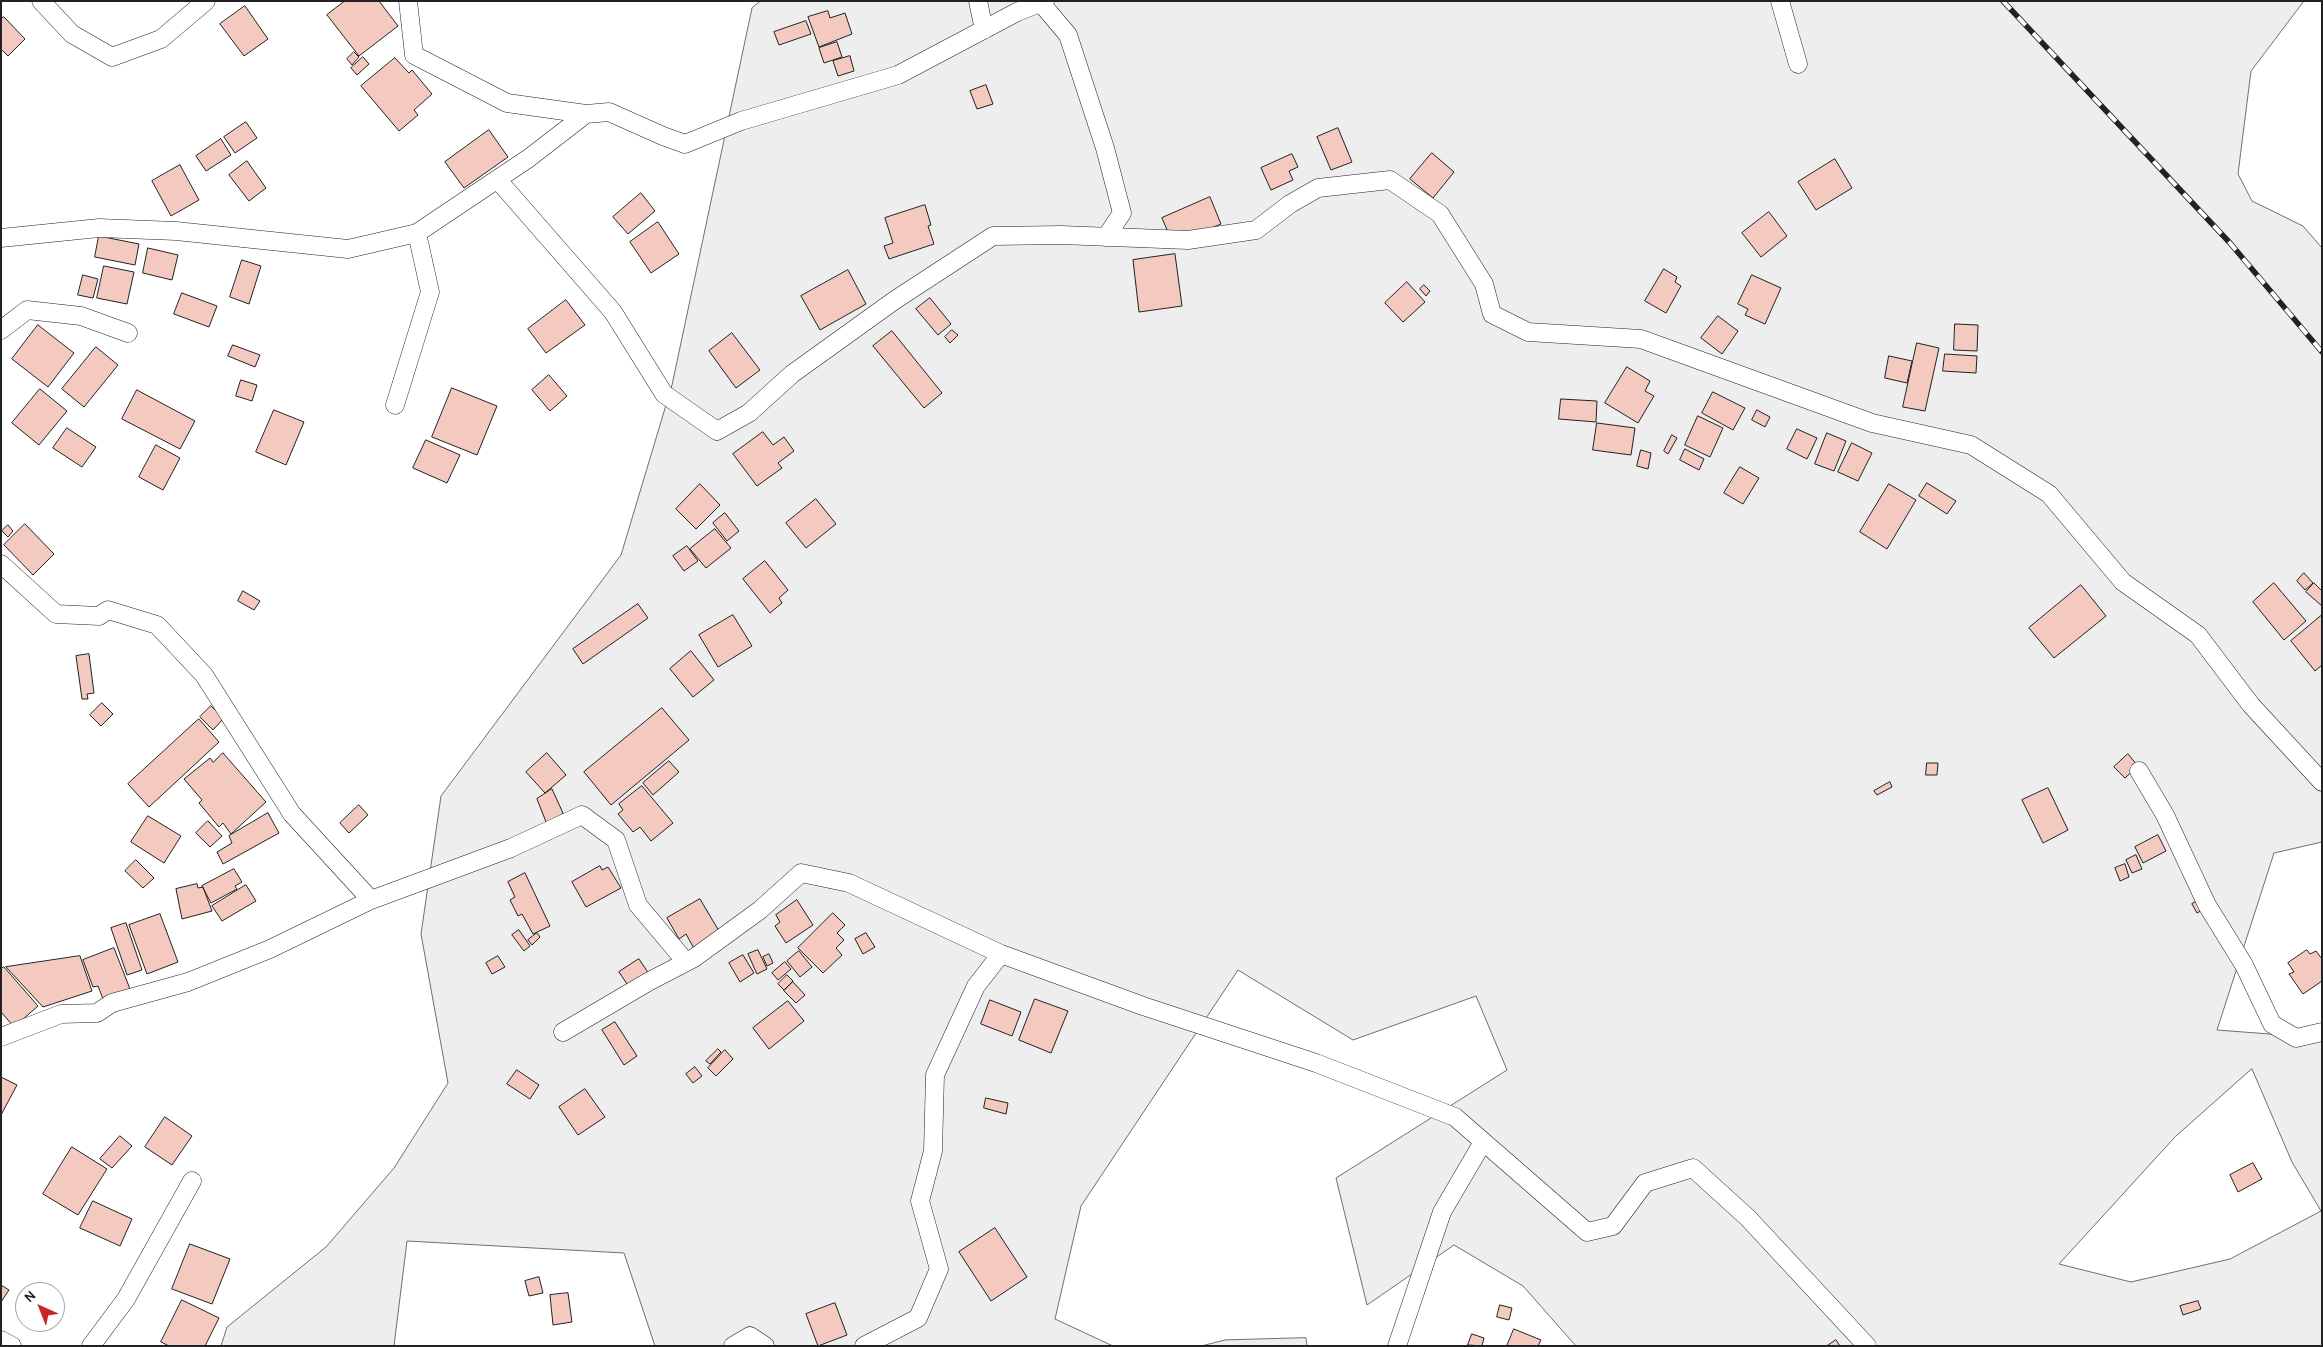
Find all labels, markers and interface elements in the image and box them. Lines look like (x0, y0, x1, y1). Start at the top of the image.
north arrow (15, 1282, 65, 1332)
text: N (20, 1287, 39, 1306)

